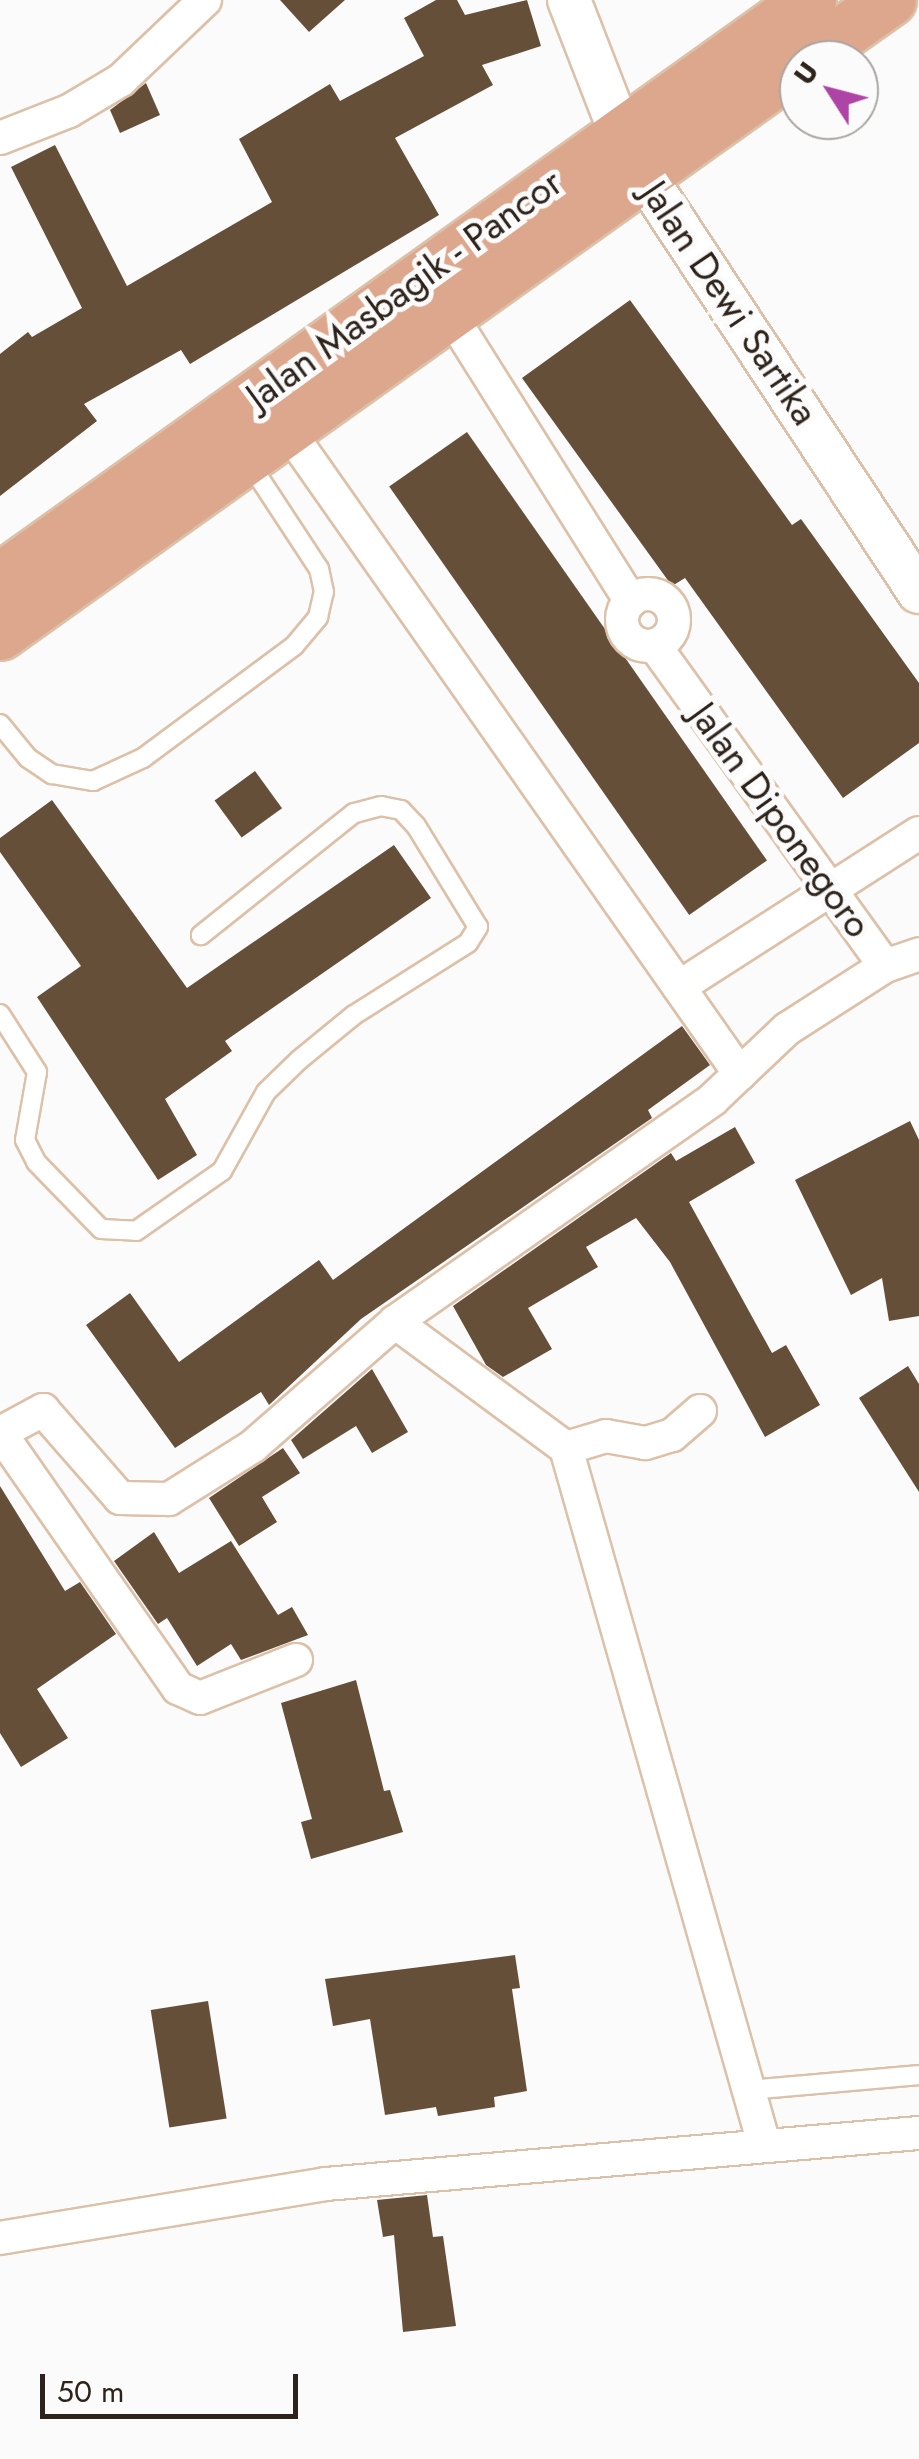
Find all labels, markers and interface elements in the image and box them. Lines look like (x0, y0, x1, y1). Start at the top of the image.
north arrow (779, 40, 879, 140)
text: U (784, 53, 828, 93)
street label: Jalan Masbagik - Pancor (237, 159, 571, 419)
street label: Jalan Dewi Sartika (632, 173, 828, 433)
street label: Jalan Diponegoro (681, 694, 881, 946)
scale bar (45, 2354, 302, 2416)
text: 50 m (57, 2370, 124, 2413)

